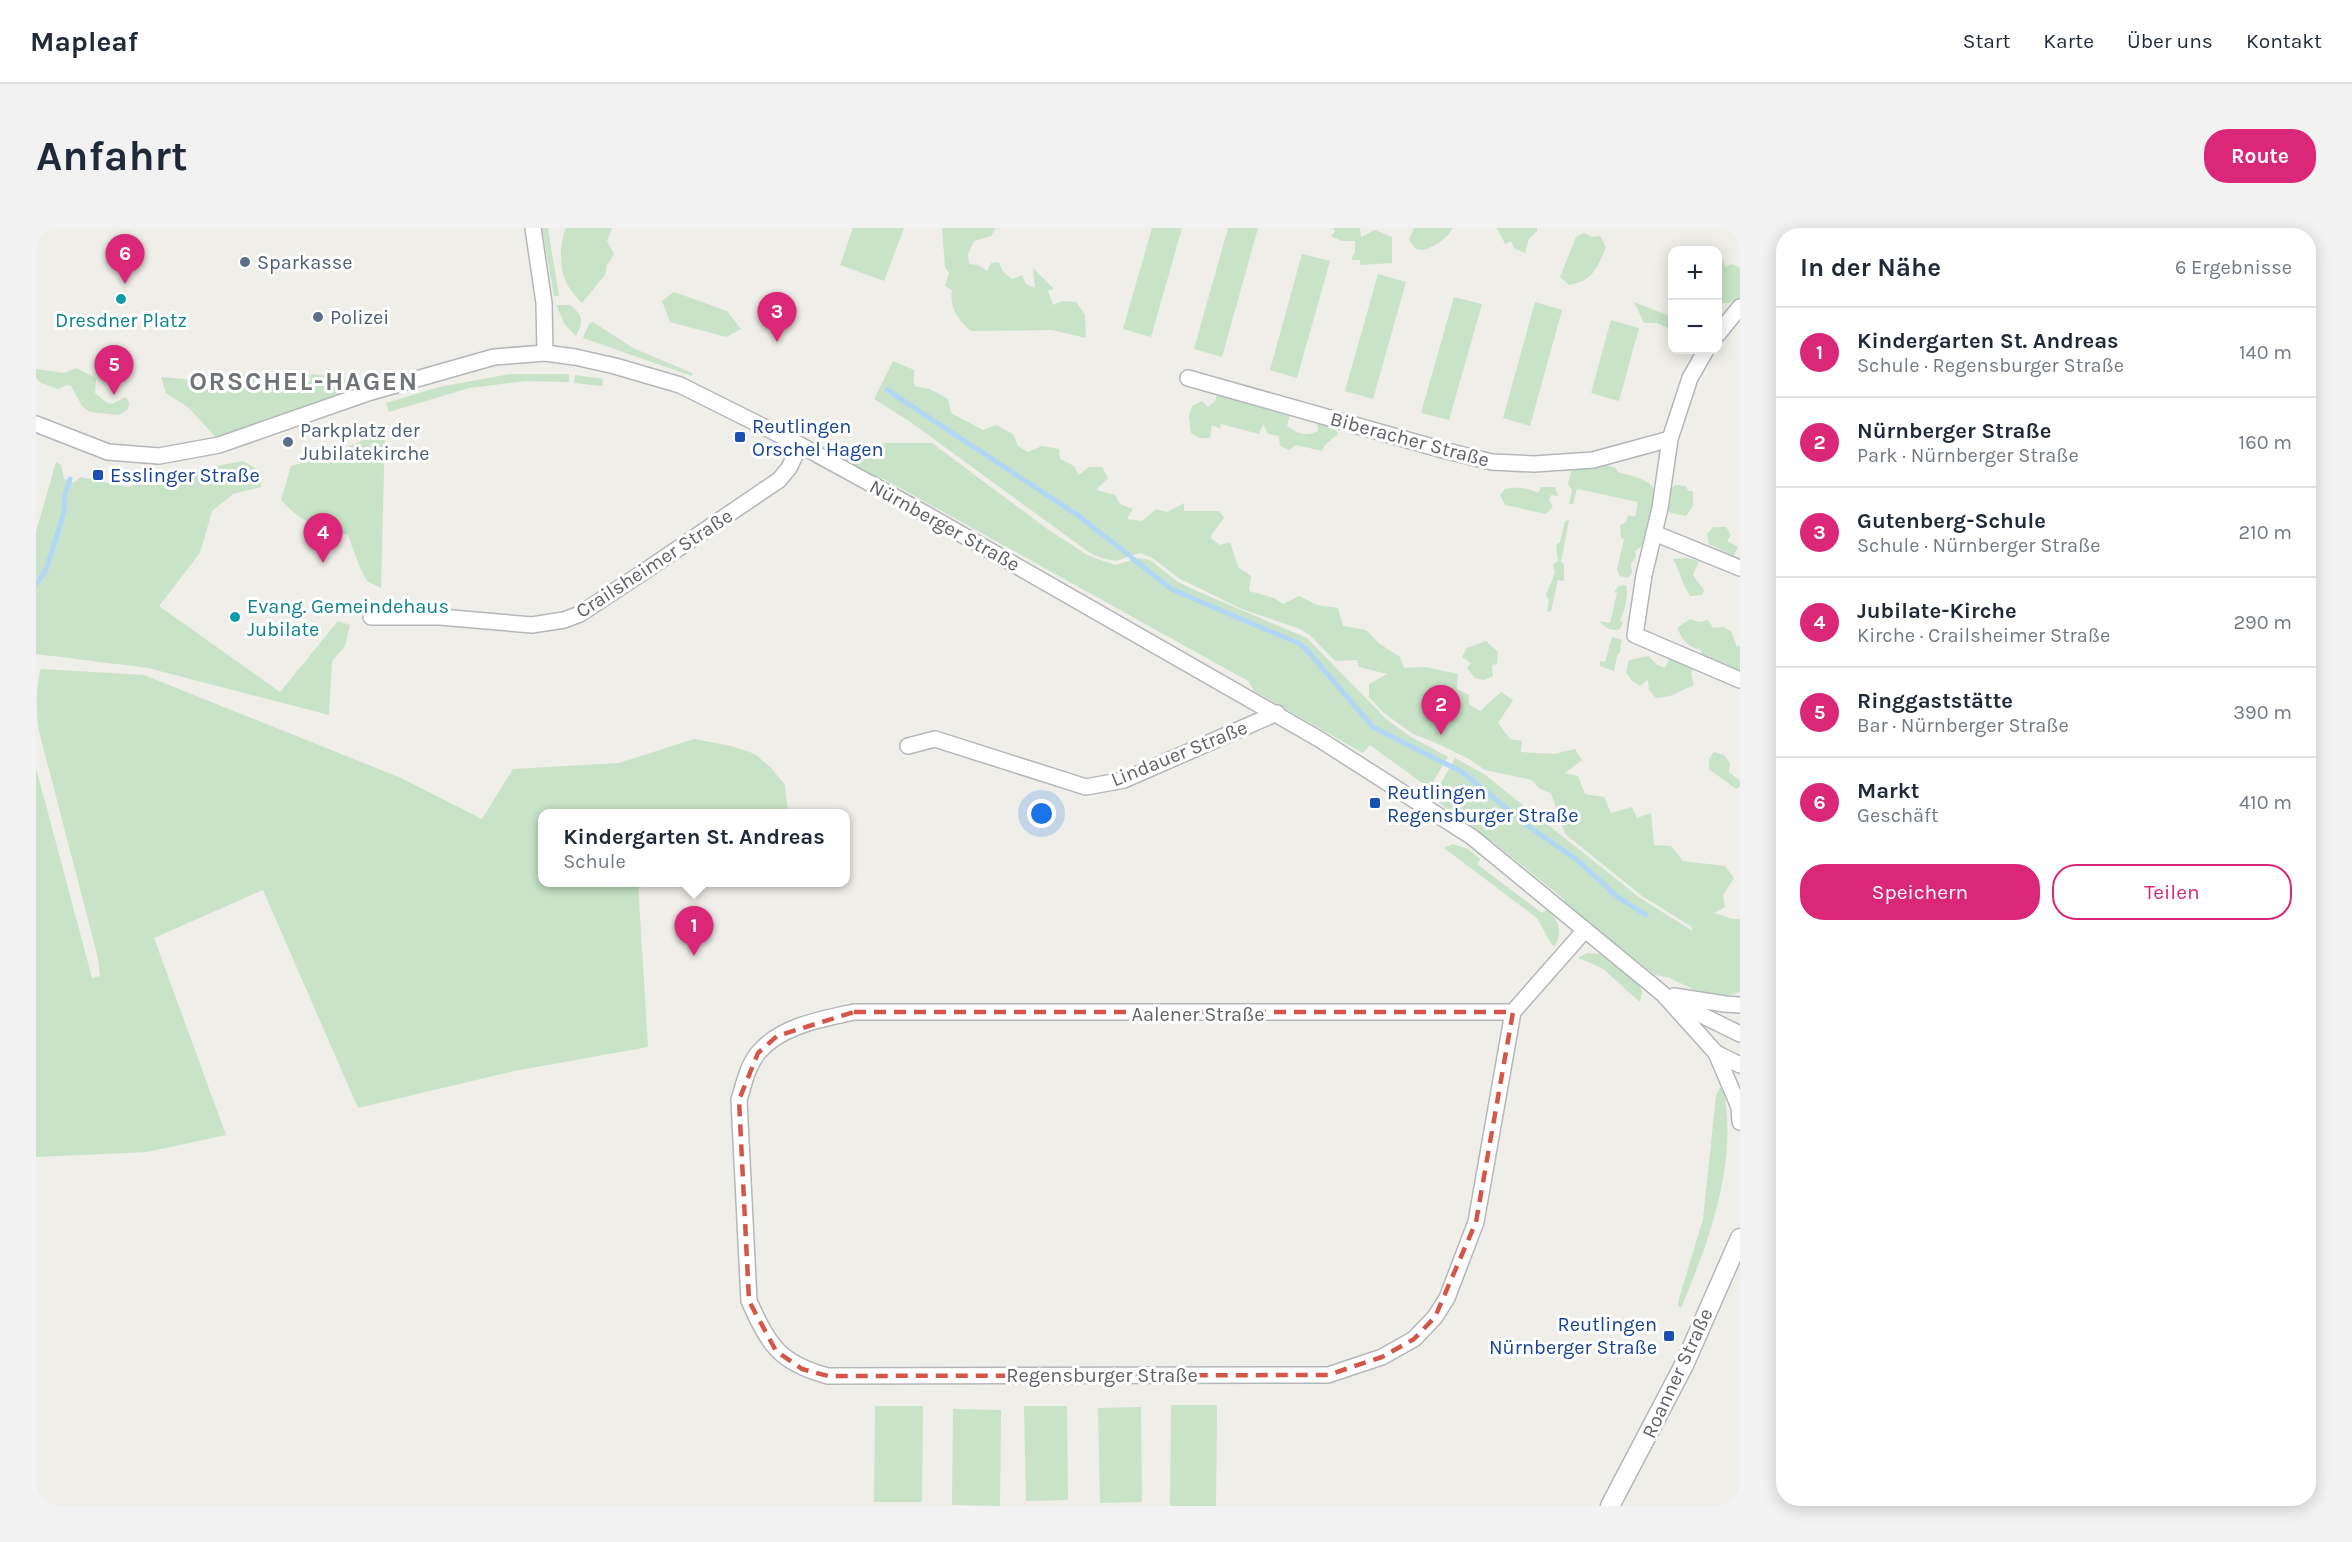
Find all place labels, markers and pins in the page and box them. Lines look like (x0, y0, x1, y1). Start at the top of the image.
pin: 6 (106, 235, 145, 284)
place label: Sparkasse (257, 251, 353, 274)
marker: Sparkasse (238, 255, 252, 269)
marker: Dresdner Platz (114, 292, 128, 306)
pin: 3 (758, 292, 796, 342)
place label: Polizei (330, 306, 389, 329)
place label: Dresdner Platz (55, 309, 187, 332)
marker: Polizei (311, 310, 325, 324)
pin: 5 (94, 346, 134, 395)
place label: Reutlingen Orschel Hagen (752, 415, 884, 461)
place label: Parkplatz der Jubilatekirche (300, 419, 430, 465)
marker: Reutlingen Orschel Hagen (733, 430, 747, 444)
marker: Parkplatz der Jubilatekirche (281, 435, 295, 449)
place label: Esslinger Straße (110, 464, 260, 487)
marker: Esslinger Straße (91, 468, 105, 482)
pin: 4 (304, 514, 342, 563)
place label: Evang. Gemeindehaus Jubilate (247, 595, 449, 641)
marker: Evang. Gemeindehaus Jubilate (228, 610, 242, 624)
pin: 2 (1422, 686, 1460, 735)
place label: Reutlingen Regensburger Straße (1387, 781, 1578, 827)
marker: Reutlingen Regensburger Straße (1368, 796, 1382, 810)
pin: 1 (674, 906, 714, 956)
place label: Reutlingen Nürnberger Straße (1489, 1313, 1657, 1359)
marker: Reutlingen Nürnberger Straße (1662, 1329, 1676, 1343)

